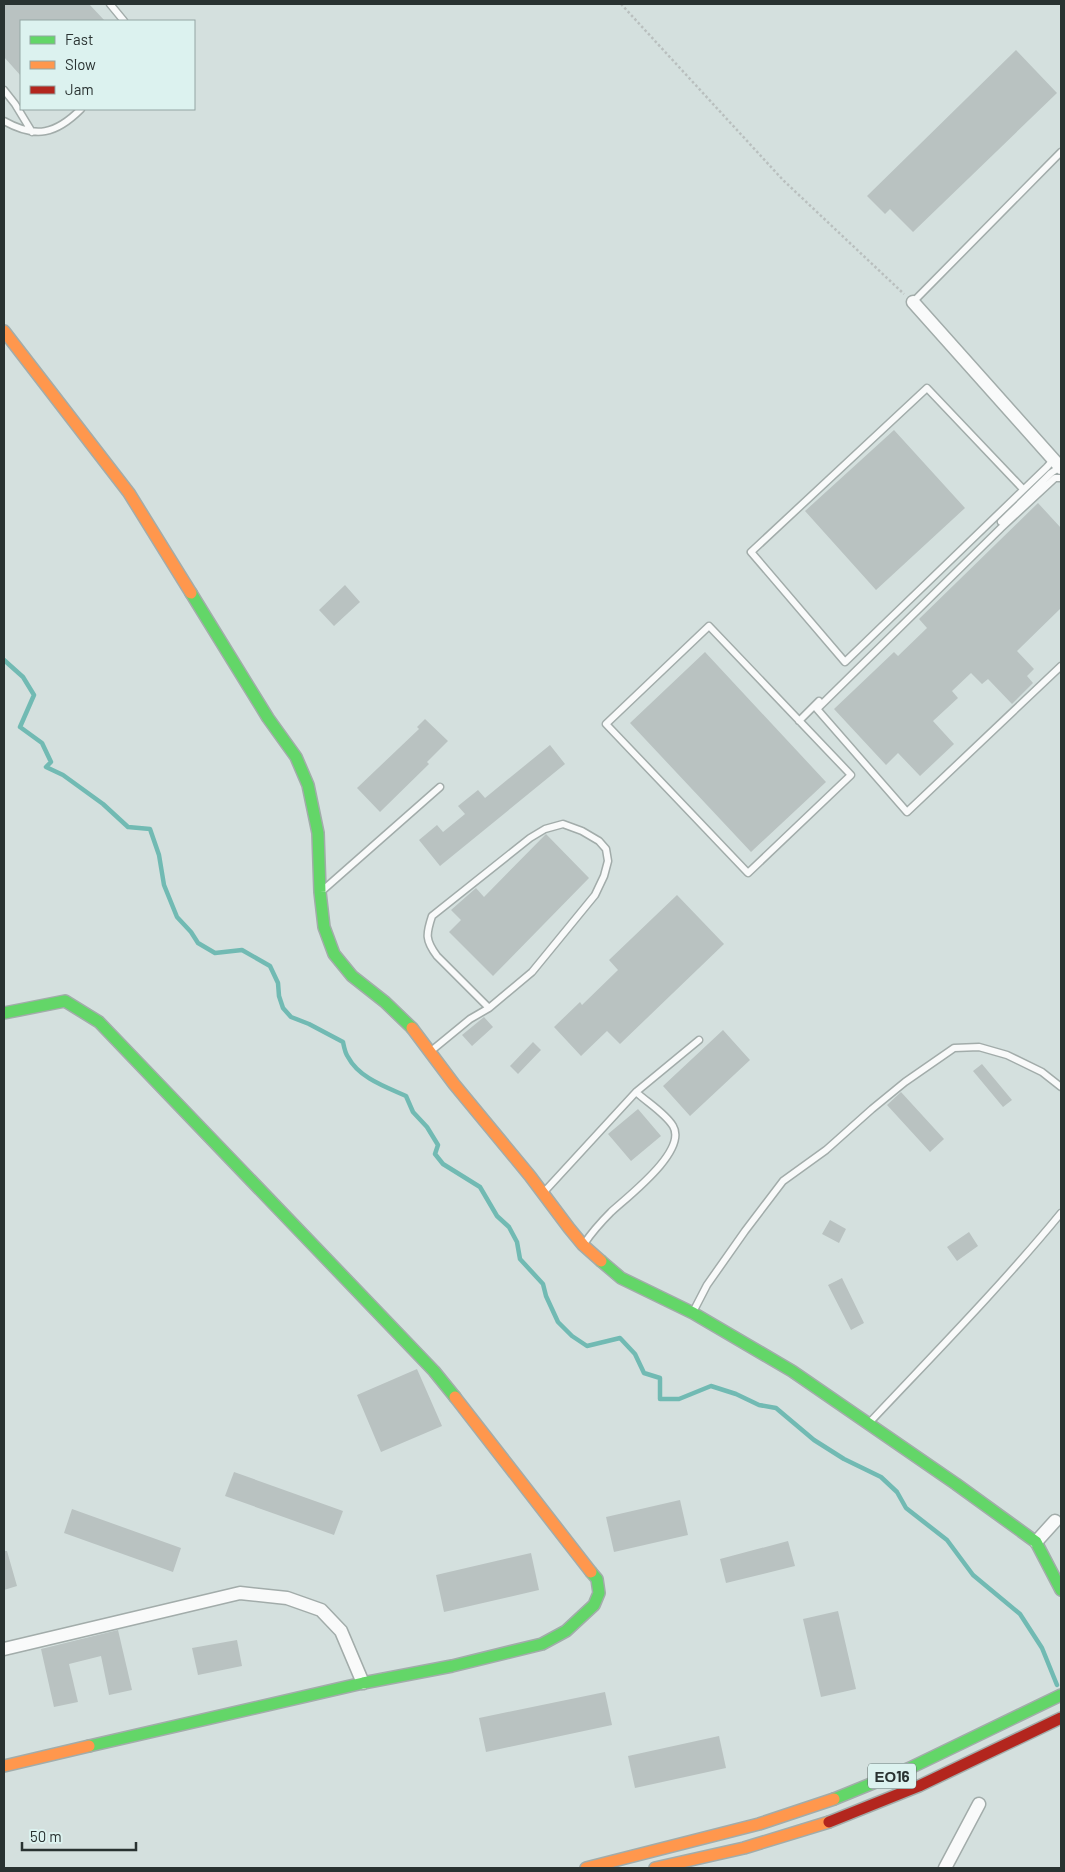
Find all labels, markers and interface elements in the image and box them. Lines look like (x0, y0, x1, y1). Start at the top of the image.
legend (20, 20, 195, 110)
text: Fast (65, 30, 93, 48)
text: Slow (65, 55, 96, 73)
text: Jam (65, 80, 94, 98)
road number: ΕΟ16 (868, 1764, 916, 1788)
scale bar (22, 1820, 136, 1852)
text: 50 m (30, 1827, 62, 1845)

